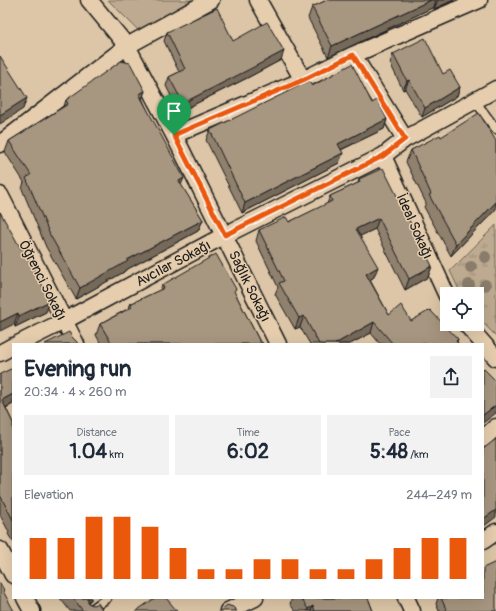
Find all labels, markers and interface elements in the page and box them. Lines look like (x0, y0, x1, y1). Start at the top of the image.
pin (157, 94, 191, 135)
icon: arrive (163, 100, 185, 122)
street label: İdeal Sokağı (393, 191, 437, 262)
street label: Öğrenci Sokağı (15, 237, 71, 323)
street label: Avcılar Sokağı (133, 237, 214, 290)
street label: Sağlık Sokağı (225, 248, 274, 325)
map controls (440, 287, 484, 331)
button: locate (440, 287, 484, 331)
text: Evening run (24, 355, 132, 383)
button: share (430, 356, 472, 398)
text: 20:34 · 4 × 260 m (24, 384, 127, 400)
text: Distance (77, 426, 117, 439)
text: Time (236, 426, 259, 439)
text: Pace (388, 426, 410, 439)
text: 1.04 (70, 439, 107, 464)
text: 6:02 (227, 439, 269, 464)
text: 5:48 (370, 439, 408, 464)
text: km (107, 448, 124, 461)
text: /km (408, 448, 429, 461)
text: Elevation (24, 487, 74, 503)
text: 244–249 m (406, 487, 472, 503)

